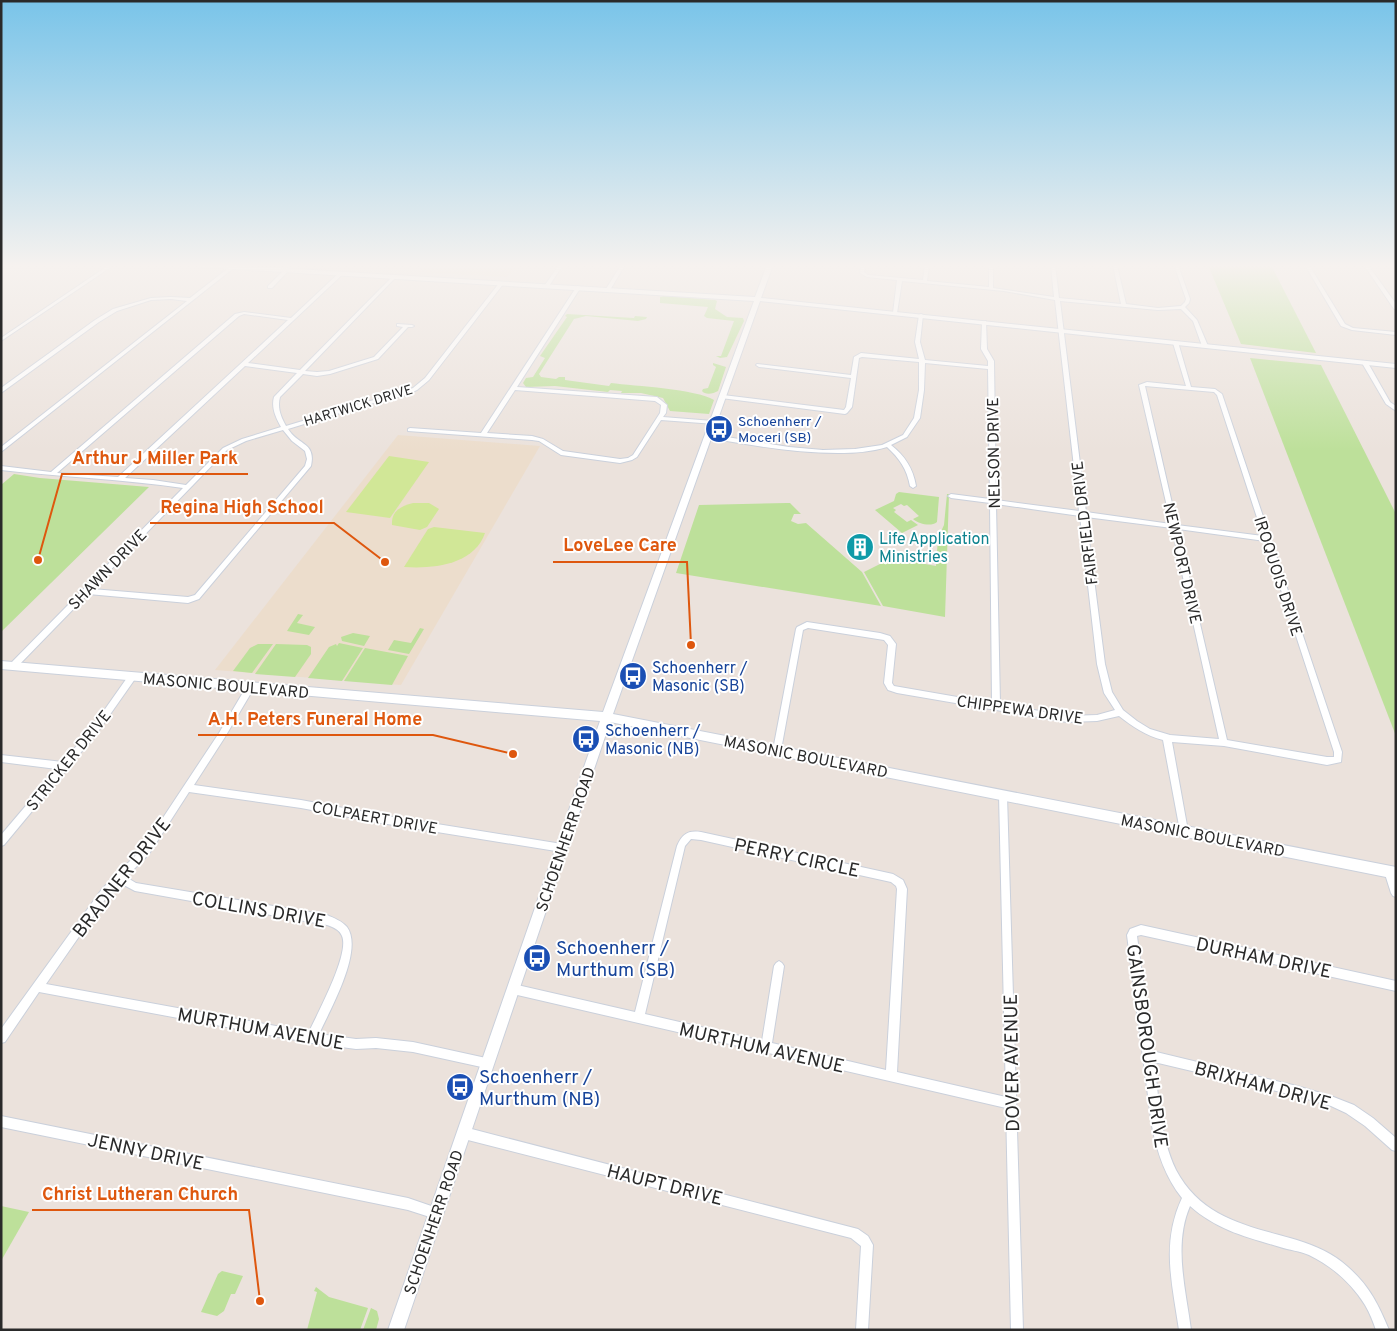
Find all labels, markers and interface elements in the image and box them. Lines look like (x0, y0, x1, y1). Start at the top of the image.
street label: HARTWICK DRIVE (302, 382, 415, 431)
street label: NELSON DRIVE (984, 397, 1006, 509)
bus stop icon: Schoenherr / Moceri (SB) (704, 414, 734, 444)
place label: Schoenherr / Moceri (SB) (738, 414, 822, 447)
callout: Arthur J Miller Park (62, 441, 248, 474)
text: Arthur J Miller Park (72, 448, 238, 471)
street label: FAIRFIELD DRIVE (1068, 460, 1104, 586)
callout: Regina High School (150, 490, 334, 523)
text: Regina High School (160, 497, 324, 520)
street label: NEWPORT DRIVE (1157, 501, 1205, 626)
street label: IROQUOIS DRIVE (1248, 514, 1306, 639)
street label: SHAWN DRIVE (65, 526, 152, 615)
callout: LoveLee Care (553, 529, 687, 562)
place label: Life Application Ministries (879, 530, 989, 568)
building icon: Life Application Ministries (845, 532, 875, 562)
text: LoveLee Care (563, 535, 677, 558)
place label: Schoenherr / Masonic (SB) (652, 659, 748, 697)
bus stop icon: Schoenherr / Masonic (SB) (618, 661, 648, 691)
street label: MASONIC BOULEVARD (142, 670, 310, 704)
street label: CHIPPEWA DRIVE (955, 692, 1084, 730)
callout: A.H. Peters Funeral Home (198, 702, 433, 735)
street label: STRICKER DRIVE (23, 707, 116, 816)
text: A.H. Peters Funeral Home (208, 709, 422, 732)
place label: Schoenherr / Masonic (NB) (605, 722, 701, 760)
bus stop icon: Schoenherr / Masonic (NB) (571, 724, 601, 754)
street label: MASONIC BOULEVARD (722, 732, 889, 784)
street label: SCHOENHERR ROAD (533, 765, 601, 915)
street label: COLPAERT DRIVE (310, 798, 439, 840)
street label: MASONIC BOULEVARD (1119, 811, 1286, 863)
street label: BRADNER DRIVE (68, 813, 177, 943)
street label: PERRY CIRCLE (731, 834, 862, 884)
street label: COLLINS DRIVE (190, 887, 328, 935)
street label: DURHAM DRIVE (1194, 933, 1334, 985)
place label: Schoenherr / Murthum (SB) (556, 937, 675, 983)
bus stop icon: Schoenherr / Murthum (SB) (522, 943, 552, 973)
street label: GAINSBOROUGH DRIVE (1120, 943, 1172, 1150)
street label: DOVER AVENUE (1000, 994, 1026, 1132)
street label: MURTHUM AVENUE (175, 1003, 346, 1056)
street label: MURTHUM AVENUE (676, 1018, 847, 1080)
street label: BRIXHAM DRIVE (1191, 1057, 1334, 1117)
place label: Schoenherr / Murthum (NB) (479, 1066, 600, 1112)
bus stop icon: Schoenherr / Murthum (NB) (445, 1072, 475, 1102)
street label: JENNY DRIVE (85, 1129, 206, 1177)
street label: SCHOENHERR ROAD (401, 1148, 469, 1298)
street label: HAUPT DRIVE (604, 1160, 725, 1212)
callout: Christ Lutheran Church (32, 1177, 249, 1210)
text: Christ Lutheran Church (42, 1184, 238, 1207)

